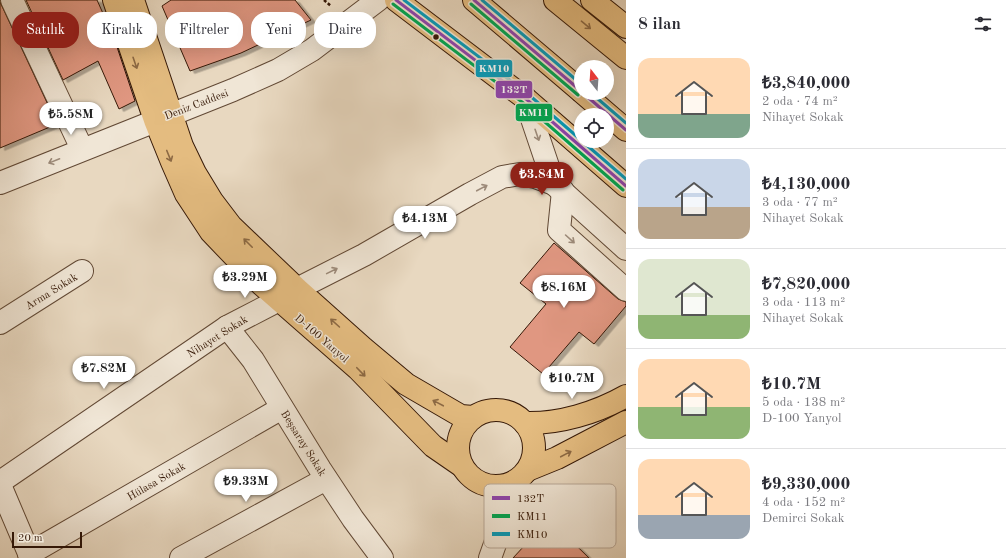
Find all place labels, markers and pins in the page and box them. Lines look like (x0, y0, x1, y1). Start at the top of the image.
unlabelled marker (431, 32, 441, 42)
pin: ₺5.58M (38, 102, 104, 136)
pin: ₺3.84M (509, 162, 575, 196)
pin: ₺4.13M (392, 206, 458, 240)
pin: ₺3.29M (212, 265, 278, 299)
pin: ₺8.16M (531, 275, 597, 309)
pin: ₺7.82M (71, 356, 137, 390)
pin: ₺10.7M (539, 366, 605, 400)
pin: ₺9.33M (213, 469, 279, 503)

